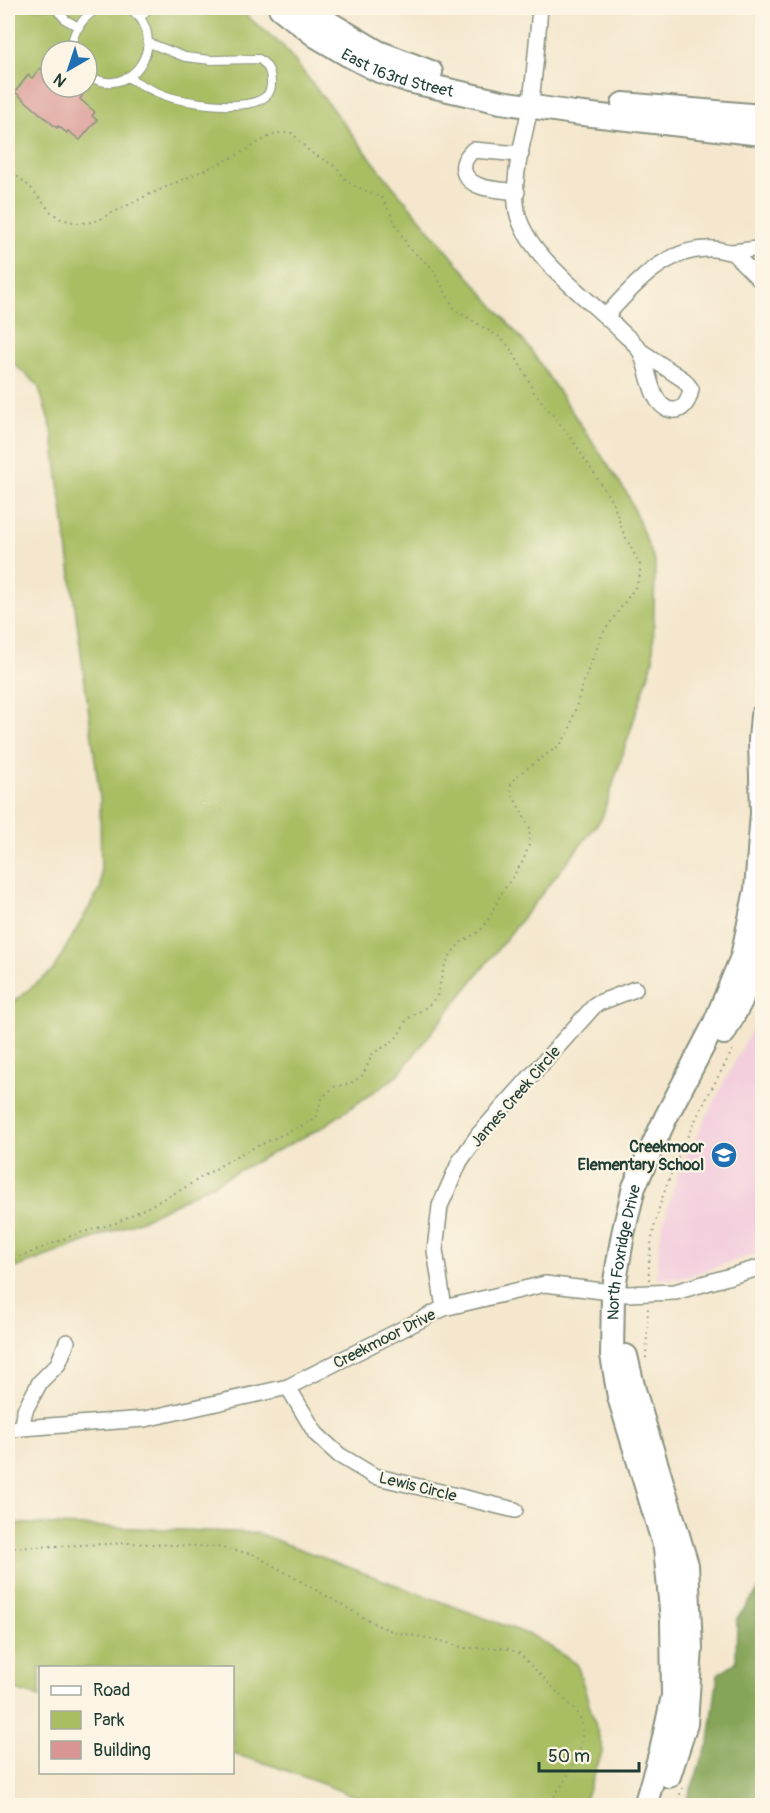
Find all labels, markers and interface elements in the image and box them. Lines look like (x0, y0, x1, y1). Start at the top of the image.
north arrow (39, 39, 99, 99)
street label: East 163rd Street (338, 44, 456, 102)
text: N (50, 69, 71, 91)
street label: James Creek Circle (466, 1042, 565, 1151)
place label: Creekmoor Elementary School (578, 1137, 704, 1175)
school or university icon: Creekmoor Elementary School (709, 1140, 739, 1170)
street label: North Foxridge Drive (604, 1182, 645, 1320)
street label: Creekmoor Drive (330, 1304, 439, 1373)
street label: Lewis Circle (377, 1468, 459, 1506)
legend (39, 1666, 234, 1774)
text: Road (93, 1679, 130, 1702)
text: Park (93, 1709, 125, 1732)
scale bar (539, 1735, 640, 1773)
text: Building (93, 1739, 151, 1762)
text: 50 m (548, 1745, 590, 1768)

